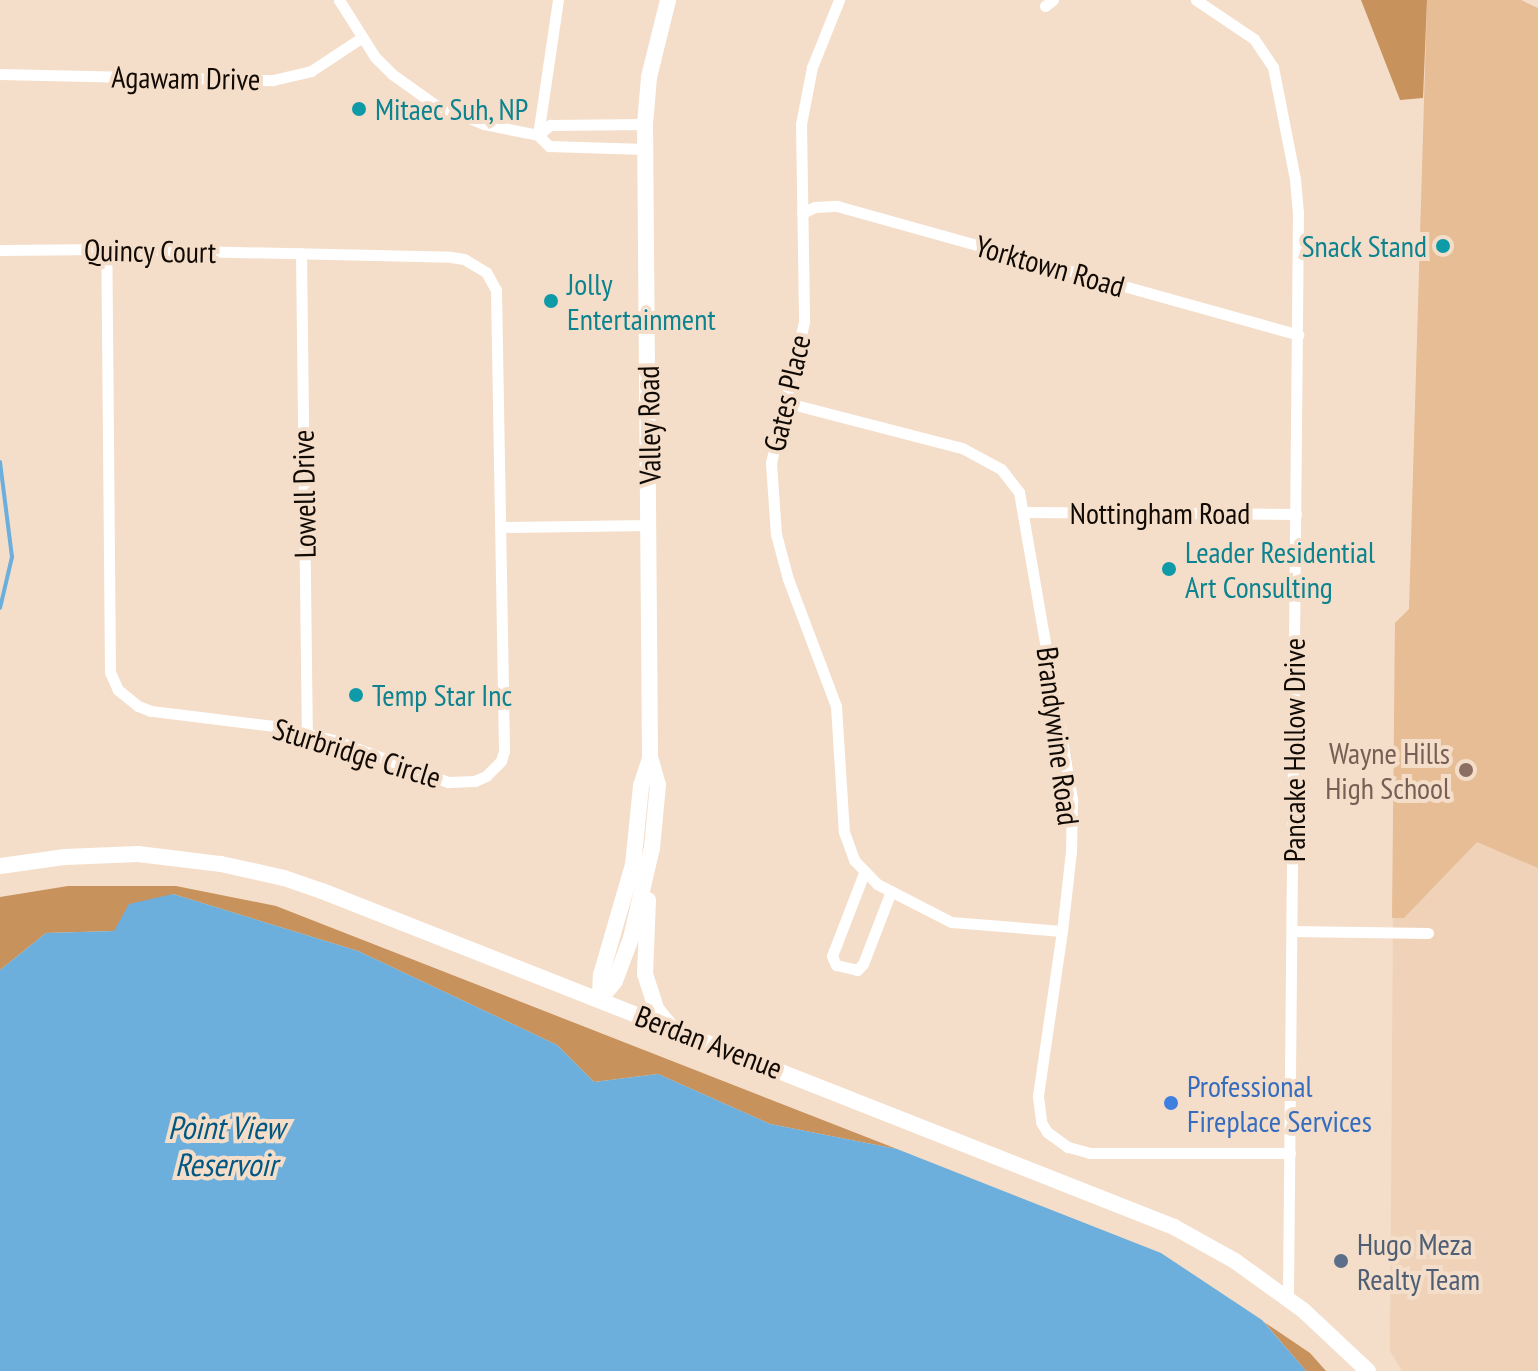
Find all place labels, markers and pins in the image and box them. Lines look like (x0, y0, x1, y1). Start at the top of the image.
place label: Mitaec Suh, NP (375, 91, 531, 127)
marker: Mitaec Suh, NP (350, 100, 368, 118)
place label: Snack Stand (1301, 228, 1427, 264)
marker: Snack Stand (1434, 237, 1452, 255)
place label: Jolly Entertainment (567, 266, 716, 336)
marker: Jolly Entertainment (542, 292, 560, 310)
place label: Leader Residential Art Consulting (1185, 534, 1375, 604)
marker: Leader Residential Art Consulting (1160, 560, 1178, 578)
place label: Temp Star Inc (372, 677, 512, 713)
marker: Temp Star Inc (347, 686, 365, 704)
place label: Wayne Hills High School (1325, 735, 1450, 806)
marker: Wayne Hills High School (1457, 761, 1475, 779)
place label: Professional Fireplace Services (1187, 1068, 1372, 1138)
marker: Professional Fireplace Services (1162, 1094, 1180, 1112)
place label: Hugo Meza Realty Team (1357, 1226, 1482, 1296)
marker: Hugo Meza Realty Team (1332, 1252, 1350, 1270)

